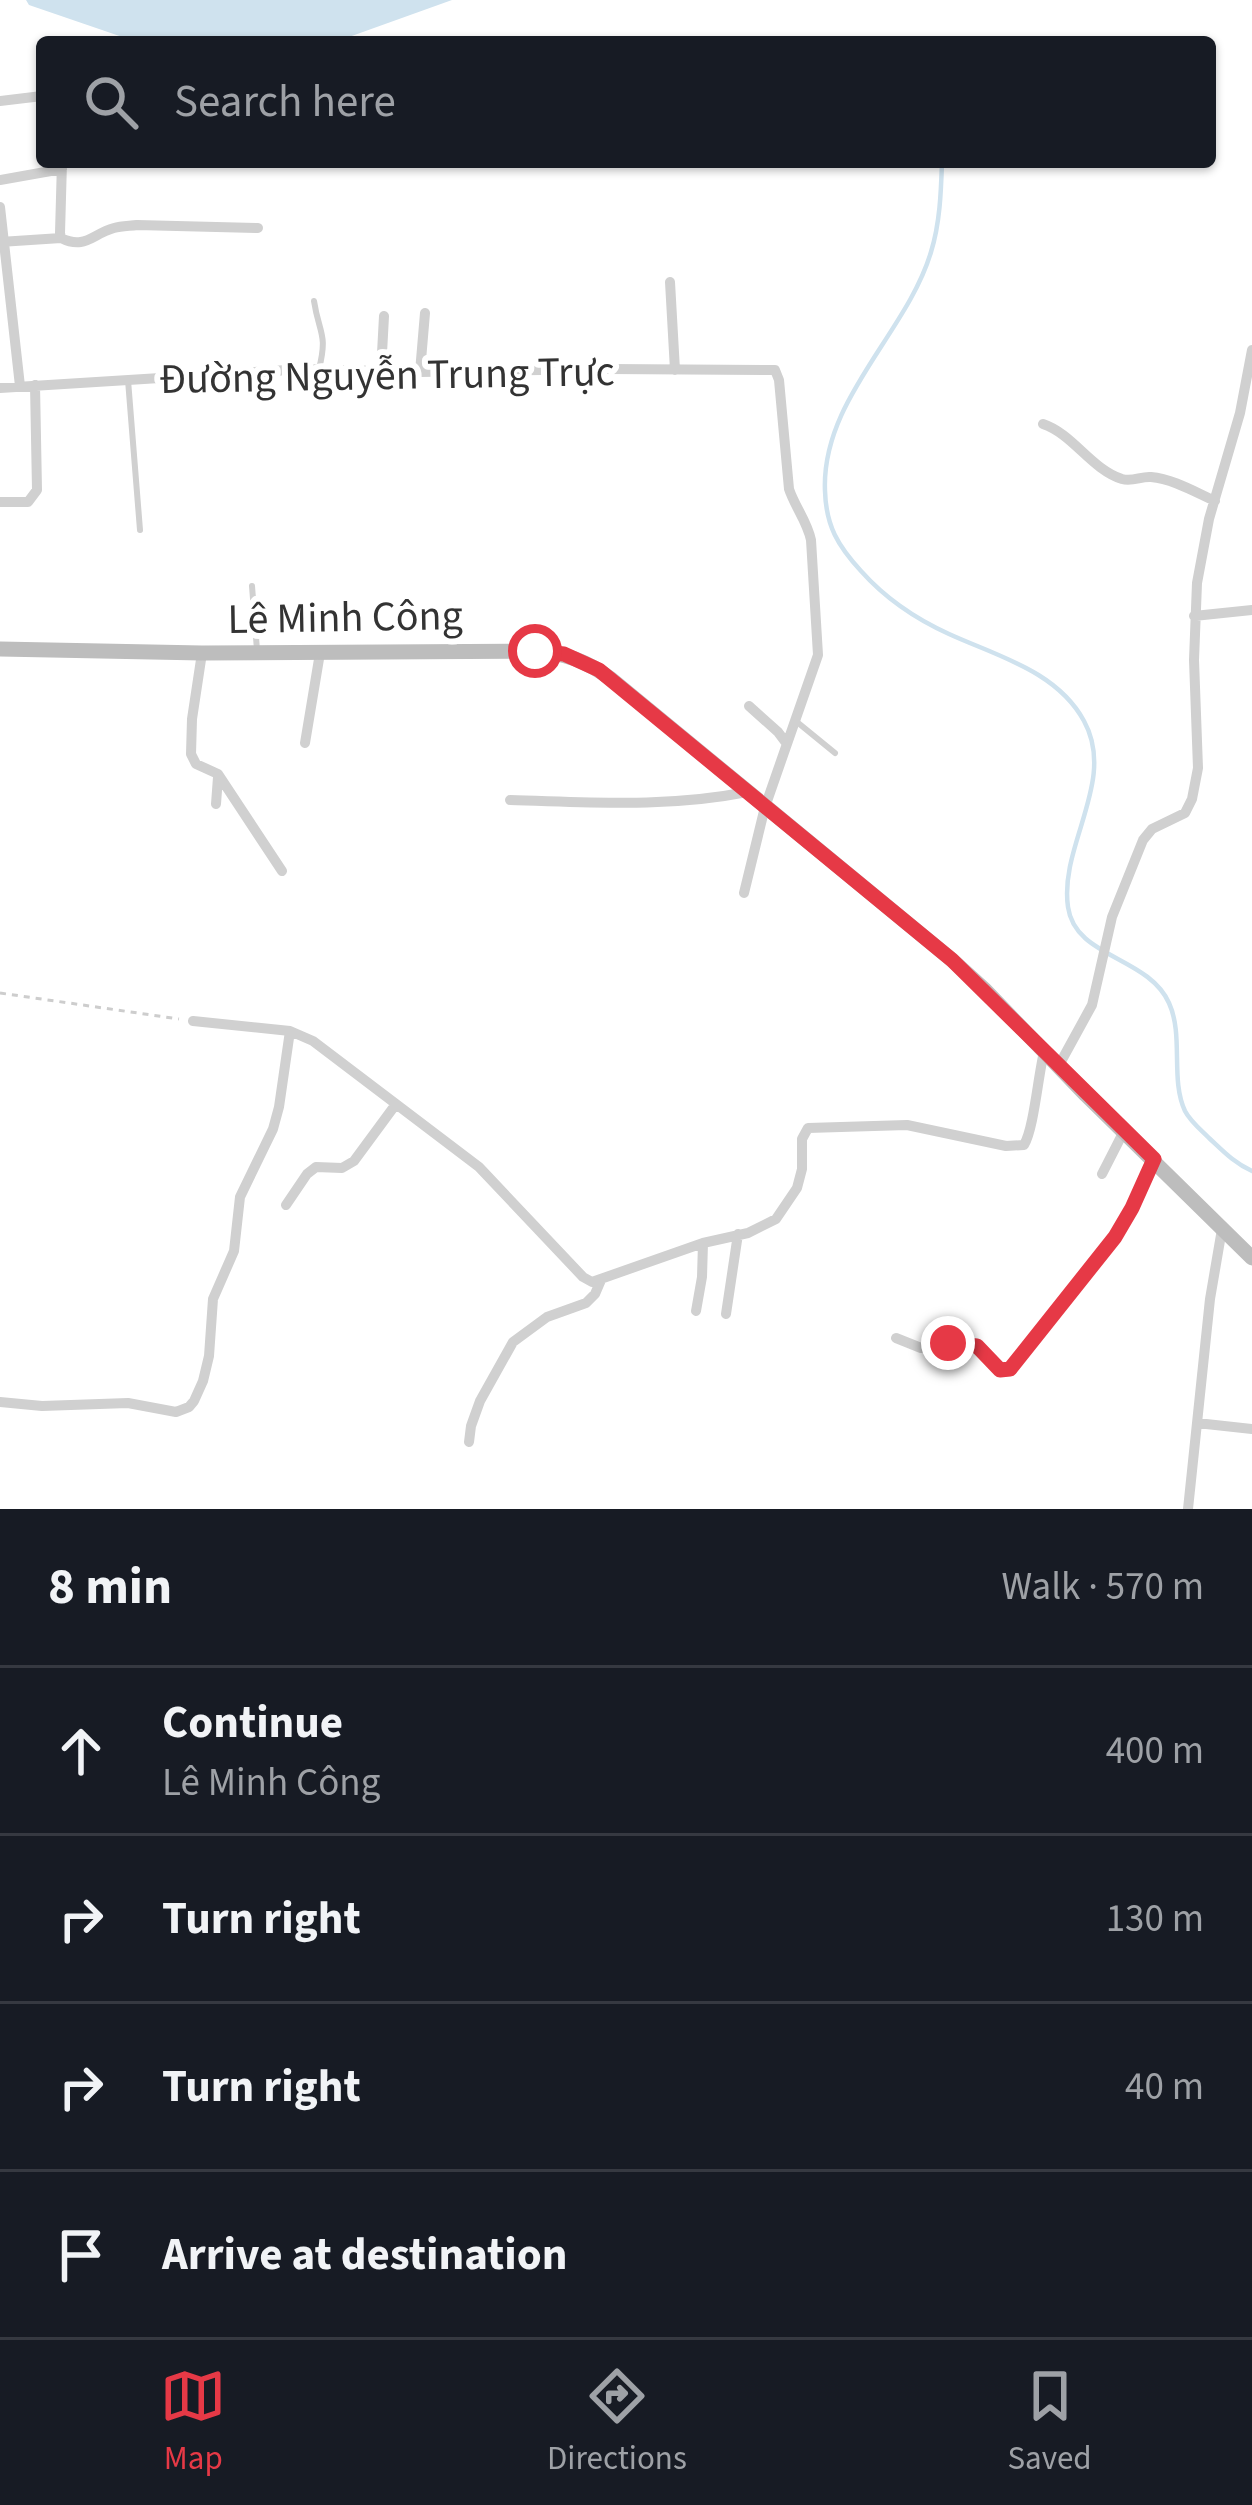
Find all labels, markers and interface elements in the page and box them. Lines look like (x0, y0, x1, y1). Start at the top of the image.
search box (36, 36, 1216, 168)
icon: search (78, 69, 144, 135)
text: Search here (174, 70, 396, 134)
street label: Đường Nguyễn Trung Trực (159, 342, 615, 410)
street label: Lê Minh Công (227, 586, 463, 650)
route start (508, 624, 562, 678)
route end (921, 1316, 975, 1370)
text: 8 min (48, 1551, 172, 1623)
text: Walk · 570 m (1001, 1559, 1204, 1615)
text: Continue (162, 1691, 343, 1755)
icon: ahead (48, 1718, 114, 1784)
text: 400 m (1106, 1723, 1204, 1779)
text: Lê Minh Công (162, 1755, 380, 1811)
icon: right (48, 1886, 114, 1952)
text: Turn right (162, 1887, 361, 1951)
text: 130 m (1106, 1891, 1204, 1947)
icon: right (48, 2054, 114, 2120)
text: Turn right (162, 2055, 361, 2119)
text: 40 m (1125, 2059, 1204, 2115)
icon: arrive (48, 2222, 114, 2288)
text: Arrive at destination (162, 2223, 567, 2287)
tab: Map (160, 2363, 226, 2482)
tab: Directions (547, 2363, 687, 2482)
tab: Saved (1007, 2363, 1092, 2482)

